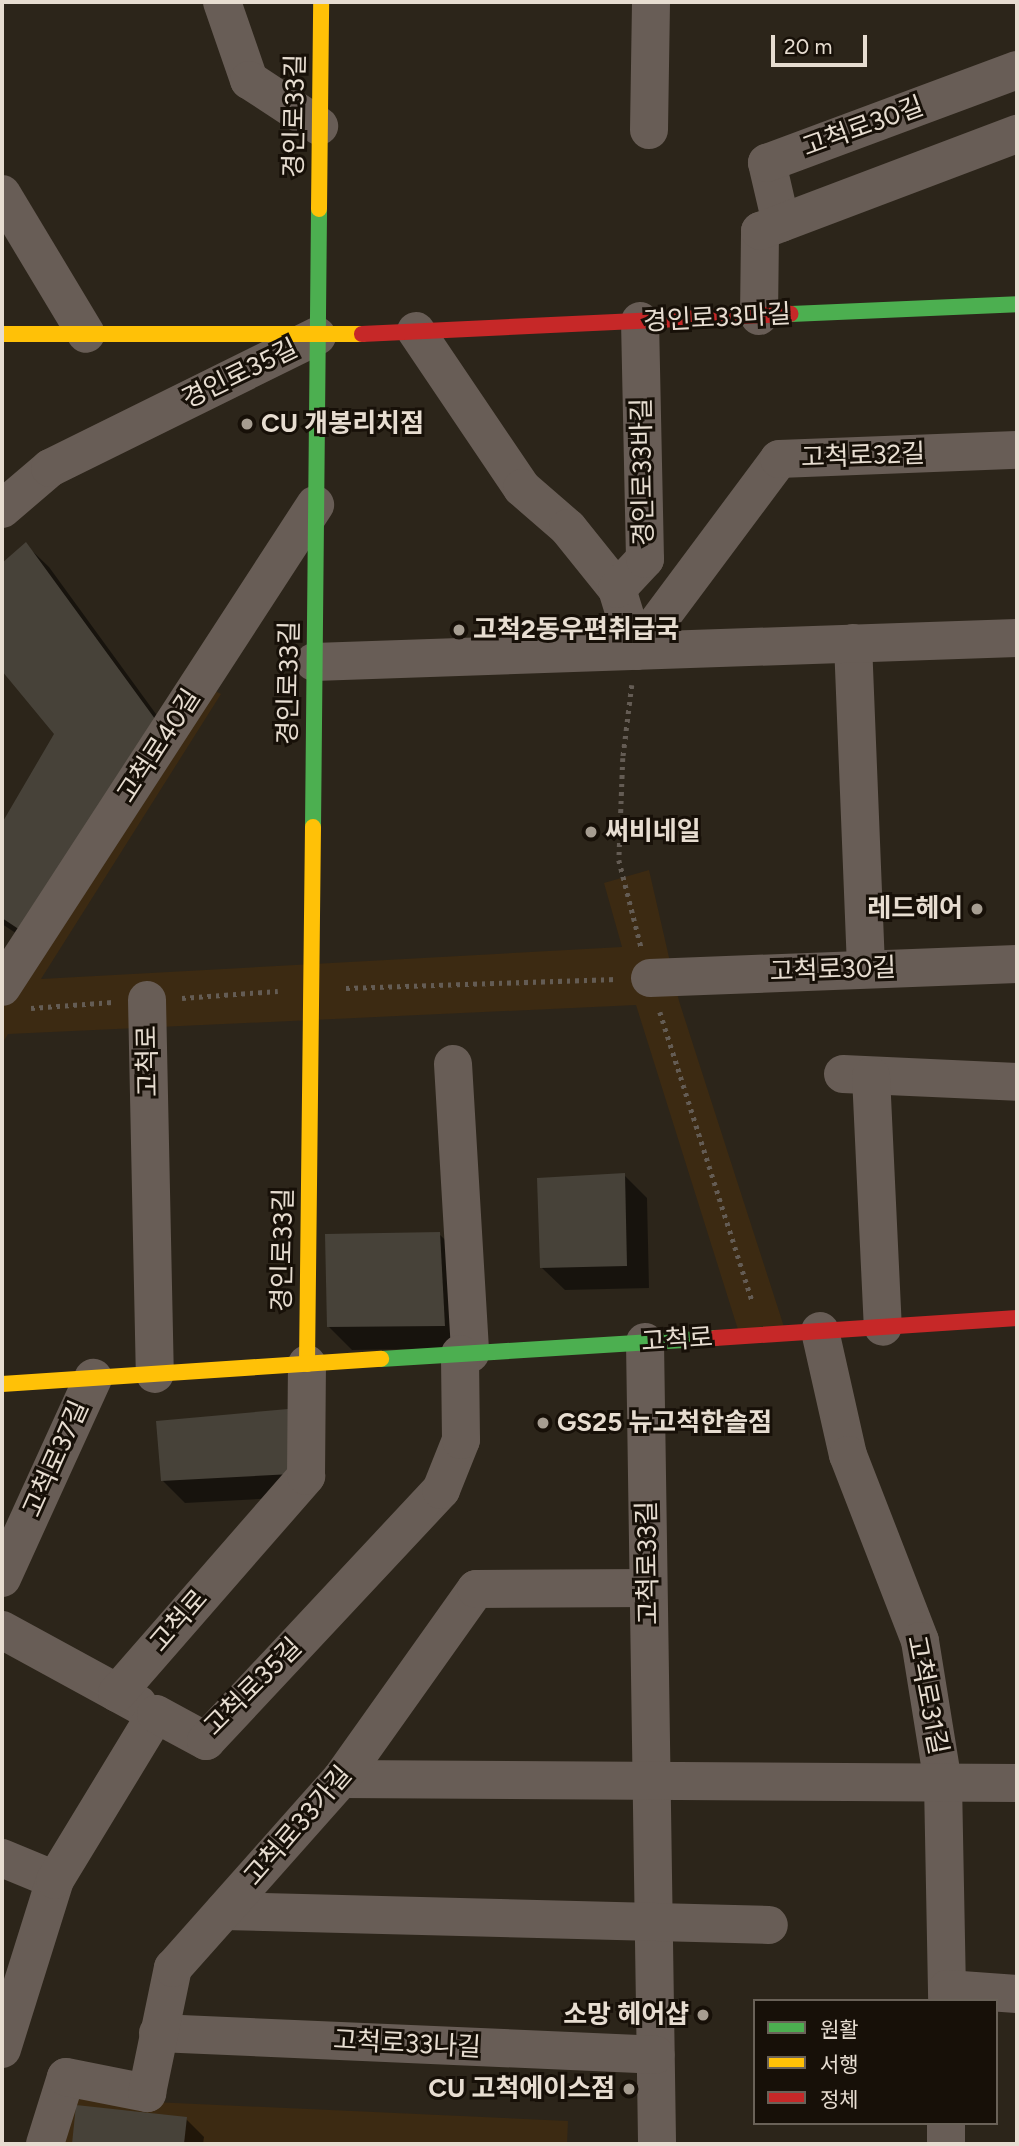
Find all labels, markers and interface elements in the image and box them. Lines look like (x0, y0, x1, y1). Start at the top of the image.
scale bar (774, 21, 870, 65)
text: 20 m (784, 34, 832, 59)
street label: 경인로33길 (278, 54, 312, 178)
street label: 고척로30길 (798, 91, 928, 163)
street label: 경인로33마길 (642, 299, 792, 337)
street label: 경인로35길 (177, 333, 303, 415)
street label: 경인로33바길 (626, 398, 660, 546)
place label: CU 개봉리치점 (261, 408, 424, 440)
marker: CU 개봉리치점 (239, 416, 255, 432)
street label: 고척로32길 (800, 438, 926, 474)
place label: 고척2동우편취급국 (473, 614, 679, 646)
street label: 경인로33길 (272, 621, 306, 745)
marker: 고척2동우편취급국 (451, 622, 467, 638)
street label: 고척로40길 (111, 684, 207, 808)
place label: 써비네일 (605, 816, 701, 848)
marker: 써비네일 (583, 824, 599, 840)
place label: 레드헤어 (867, 893, 963, 925)
marker: 레드헤어 (969, 901, 985, 917)
street label: 고척로30길 (769, 952, 897, 988)
street label: 고척로 (132, 1025, 164, 1097)
street label: 경인로33길 (266, 1188, 300, 1312)
street label: 고척로 (640, 1322, 714, 1358)
street label: 고척로37길 (17, 1396, 95, 1522)
place label: GS25 뉴고척한솔점 (557, 1407, 772, 1439)
marker: GS25 뉴고척한솔점 (535, 1415, 551, 1431)
street label: 고척로33길 (631, 1501, 665, 1625)
street label: 고척로 (144, 1584, 214, 1658)
street label: 고척로35길 (198, 1632, 308, 1742)
street label: 고척로31길 (900, 1633, 954, 1757)
street label: 고척로33가길 (238, 1760, 358, 1892)
place label: 소망 헤어샵 (563, 1999, 689, 2031)
legend (753, 1999, 998, 2125)
marker: 소망 헤어샵 (695, 2007, 711, 2023)
text: 원활 (820, 2017, 859, 2042)
street label: 고척로33나길 (332, 2025, 482, 2063)
text: 서행 (820, 2052, 859, 2077)
place label: CU 고척에이스점 (428, 2073, 615, 2105)
marker: CU 고척에이스점 (621, 2081, 637, 2097)
text: 정체 (820, 2087, 859, 2112)

